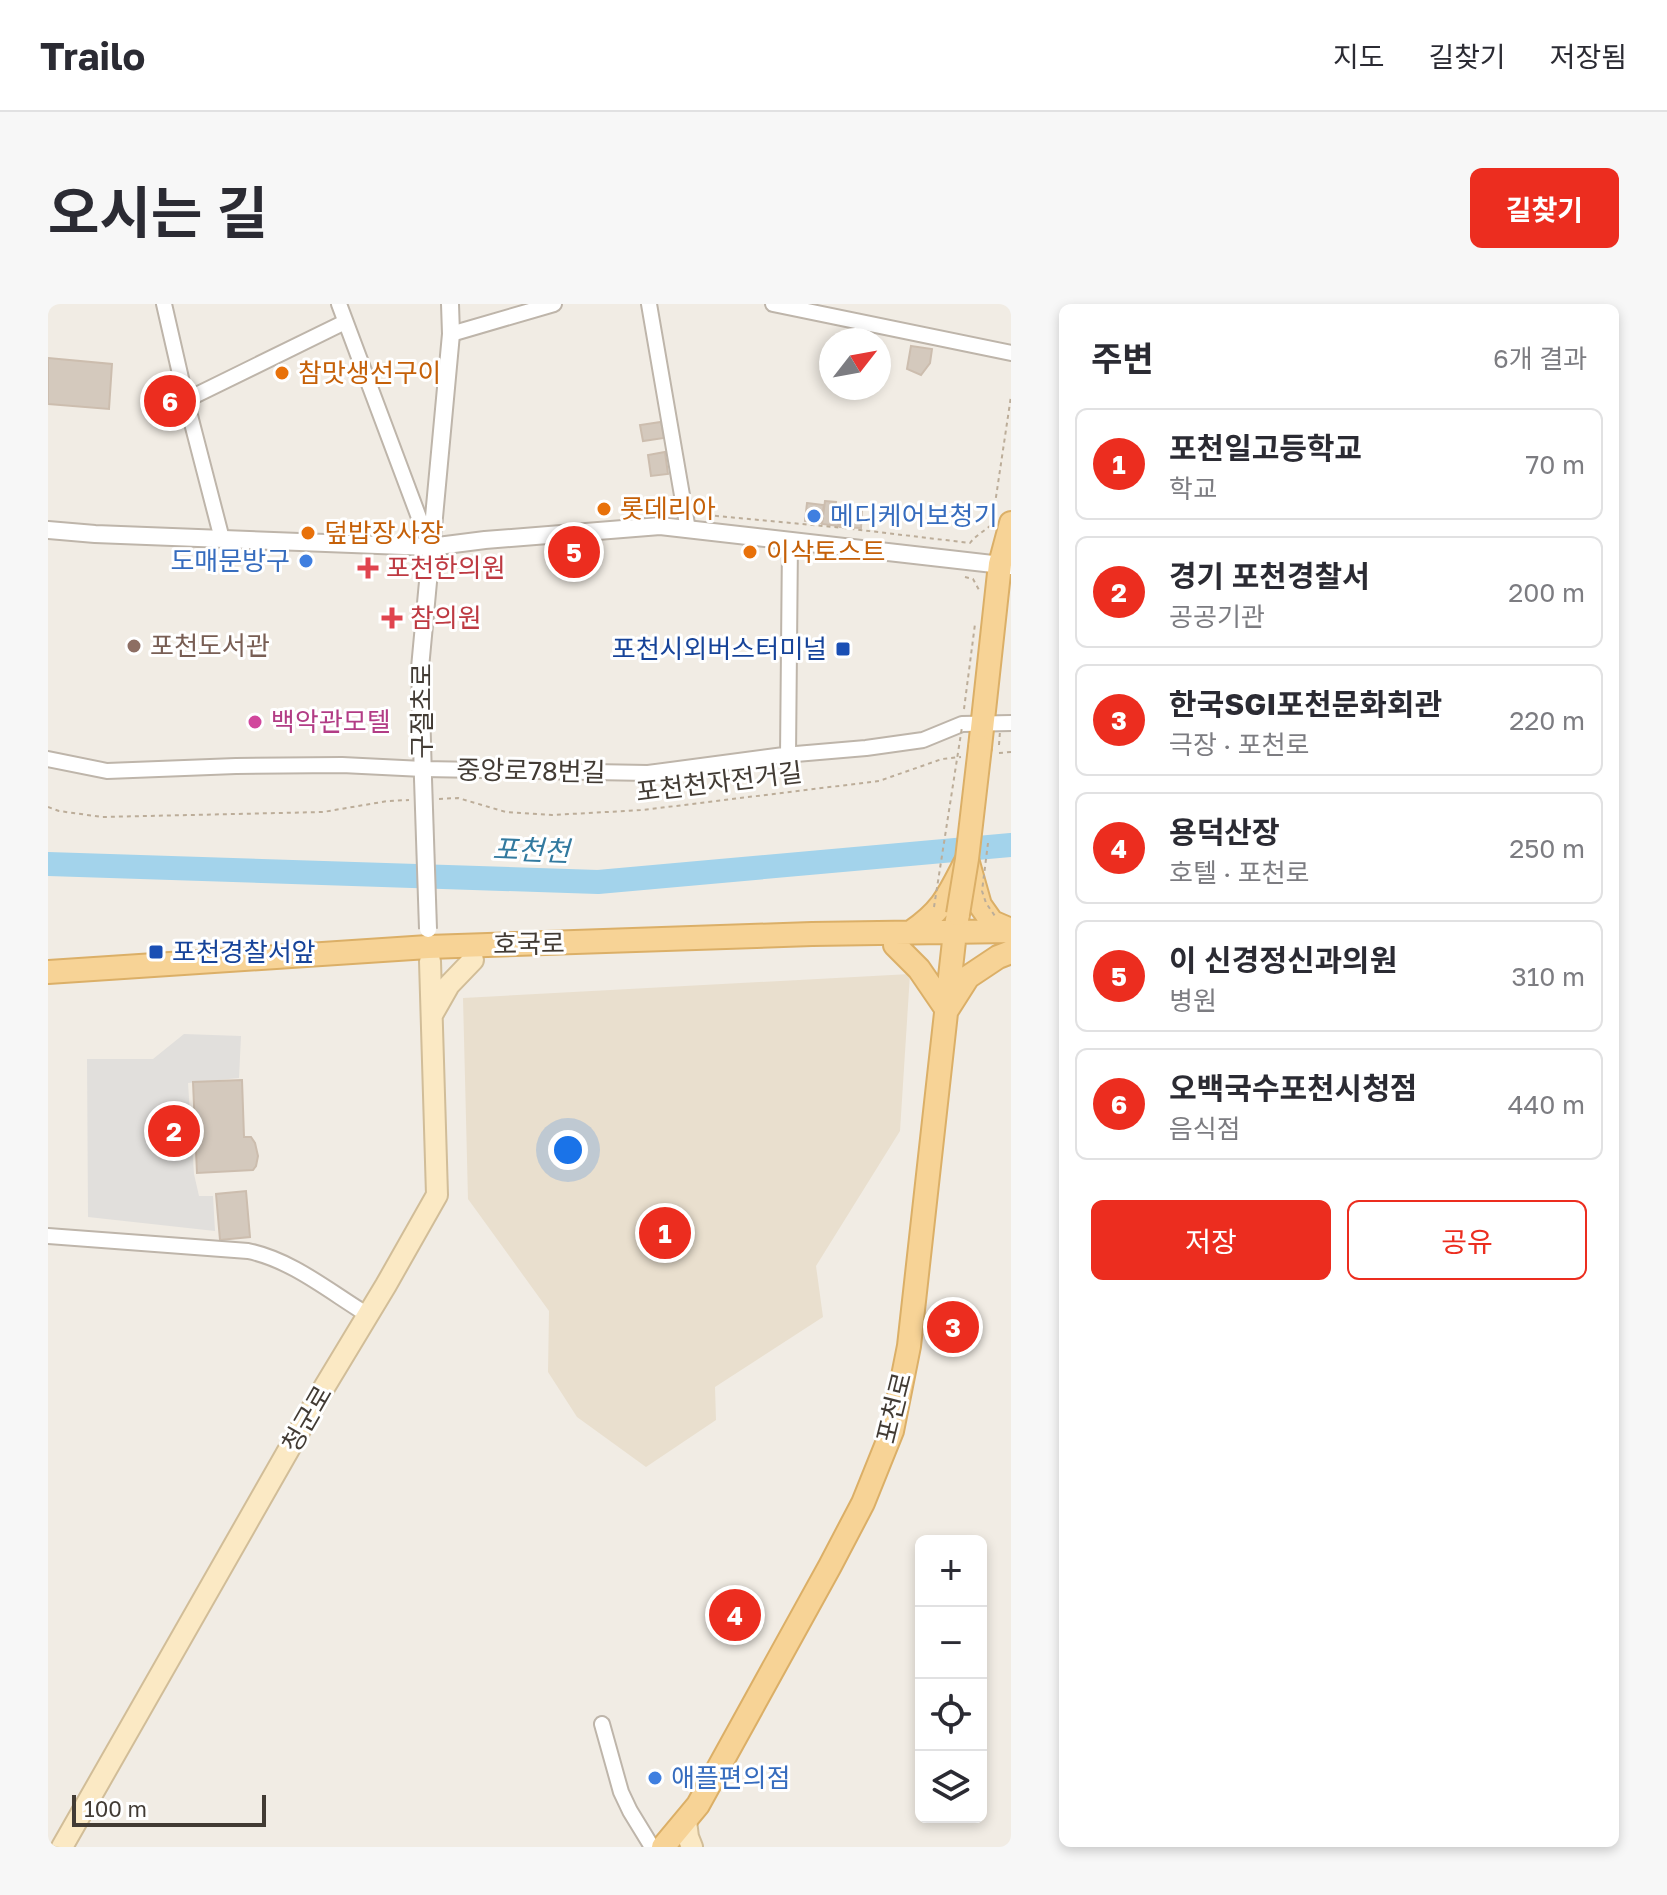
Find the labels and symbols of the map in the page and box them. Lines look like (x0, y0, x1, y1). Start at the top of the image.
north arrow (819, 328, 891, 400)
place label: 참맛생선구이 (298, 357, 442, 388)
marker: 참맛생선구이 (273, 364, 291, 382)
pin: 6 (144, 371, 196, 431)
place label: 롯데리아 (620, 493, 716, 524)
marker: 롯데리아 (595, 500, 613, 518)
place label: 메디케어보청기 (830, 500, 997, 531)
marker: 메디케어보청기 (805, 507, 823, 525)
place label: 덮밥장사장 (324, 517, 444, 548)
pin: 5 (548, 522, 600, 582)
marker: 덮밥장사장 (299, 524, 317, 542)
place label: 이삭토스트 (766, 536, 886, 567)
marker: 이삭토스트 (741, 543, 759, 561)
place label: 도매문방구 (170, 545, 290, 576)
marker: 도매문방구 (297, 552, 315, 570)
place label: 포천한의원 (386, 552, 506, 583)
marker: 포천한의원 (357, 557, 379, 579)
place label: 참의원 (410, 602, 482, 633)
marker: 참의원 (381, 607, 403, 629)
place label: 포천도서관 (150, 630, 270, 661)
place label: 포천시외버스터미널 (612, 633, 827, 664)
marker: 포천도서관 (125, 637, 143, 655)
marker: 포천시외버스터미널 (834, 640, 852, 658)
street label: 구절초로 (406, 663, 437, 759)
place label: 백악관모텔 (271, 706, 391, 737)
marker: 백악관모텔 (246, 713, 264, 731)
street label: 중앙로78번길 (456, 754, 606, 787)
street label: 포천천자전거길 (634, 756, 804, 807)
water label: 포천천 (492, 832, 573, 867)
street label: 호국로 (493, 927, 565, 960)
place label: 포천경찰서앞 (172, 936, 316, 967)
marker: 포천경찰서앞 (147, 943, 165, 961)
pin: 2 (148, 1101, 200, 1161)
your location (548, 1130, 588, 1170)
pin: 1 (639, 1203, 691, 1263)
pin: 3 (927, 1297, 979, 1357)
street label: 포천로 (870, 1369, 917, 1446)
street label: 청군로 (275, 1380, 338, 1458)
pin: 4 (709, 1585, 761, 1645)
place label: 애플편의점 (671, 1762, 791, 1793)
marker: 애플편의점 (646, 1769, 664, 1787)
scale bar (72, 1791, 266, 1827)

